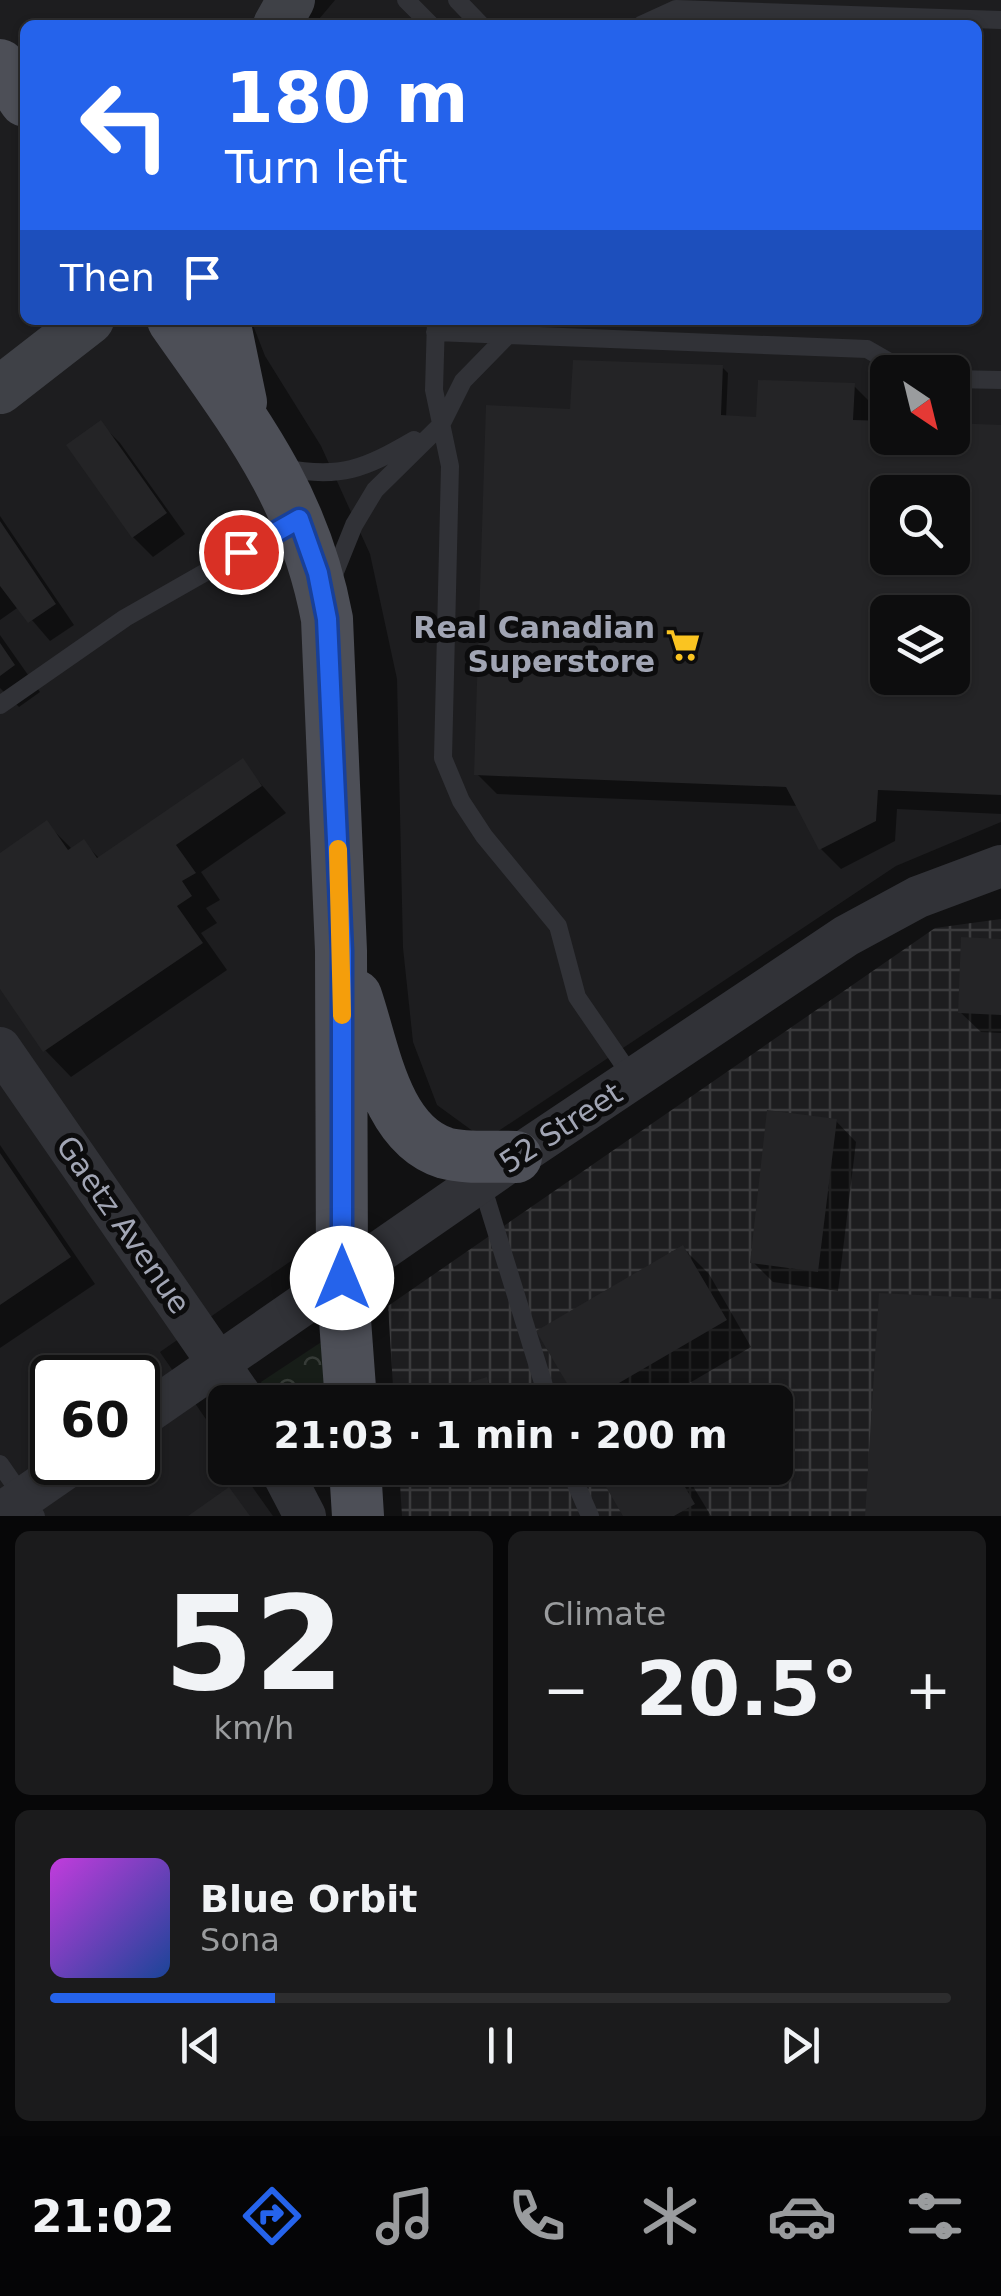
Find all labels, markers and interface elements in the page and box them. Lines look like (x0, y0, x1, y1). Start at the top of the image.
text: 180 m (225, 57, 468, 139)
icon: left (60, 60, 190, 190)
text: Turn left (225, 141, 408, 194)
icon: arrive (175, 250, 230, 305)
text: Then (60, 256, 155, 300)
north arrow (870, 355, 970, 455)
map controls (870, 355, 970, 695)
button: search (870, 475, 970, 575)
pin (199, 510, 284, 595)
icon: arrive (214, 525, 269, 580)
button: layers (870, 595, 970, 695)
place label: Real Canadian Superstore (413, 610, 655, 679)
supermarket icon: Real Canadian Superstore (664, 626, 702, 664)
street label: 52 Street (493, 1075, 629, 1180)
street label: Gaetz Avenue (49, 1129, 198, 1320)
position arrow (290, 1226, 394, 1330)
speed limit sign: 60 (30, 1355, 160, 1485)
text: 21:03 · 1 min · 200 m (273, 1413, 728, 1457)
text: 52 (164, 1568, 344, 1720)
text: Climate (543, 1595, 666, 1633)
text: 20.5° (636, 1645, 858, 1733)
text: − (543, 1658, 589, 1722)
text: + (905, 1658, 951, 1722)
text: km/h (214, 1709, 294, 1747)
text: Blue Orbit (200, 1877, 417, 1921)
text: Sona (200, 1921, 280, 1959)
icon: previous (173, 2018, 228, 2073)
icon: pause (473, 2018, 528, 2073)
icon: next (773, 2018, 828, 2073)
icon: directions (237, 2181, 307, 2251)
icon: music (370, 2181, 440, 2251)
icon: phone (502, 2181, 572, 2251)
icon: climate (635, 2181, 705, 2251)
icon: car (767, 2181, 837, 2251)
icon: filters (900, 2181, 970, 2251)
text: 21:02 (31, 2190, 175, 2243)

